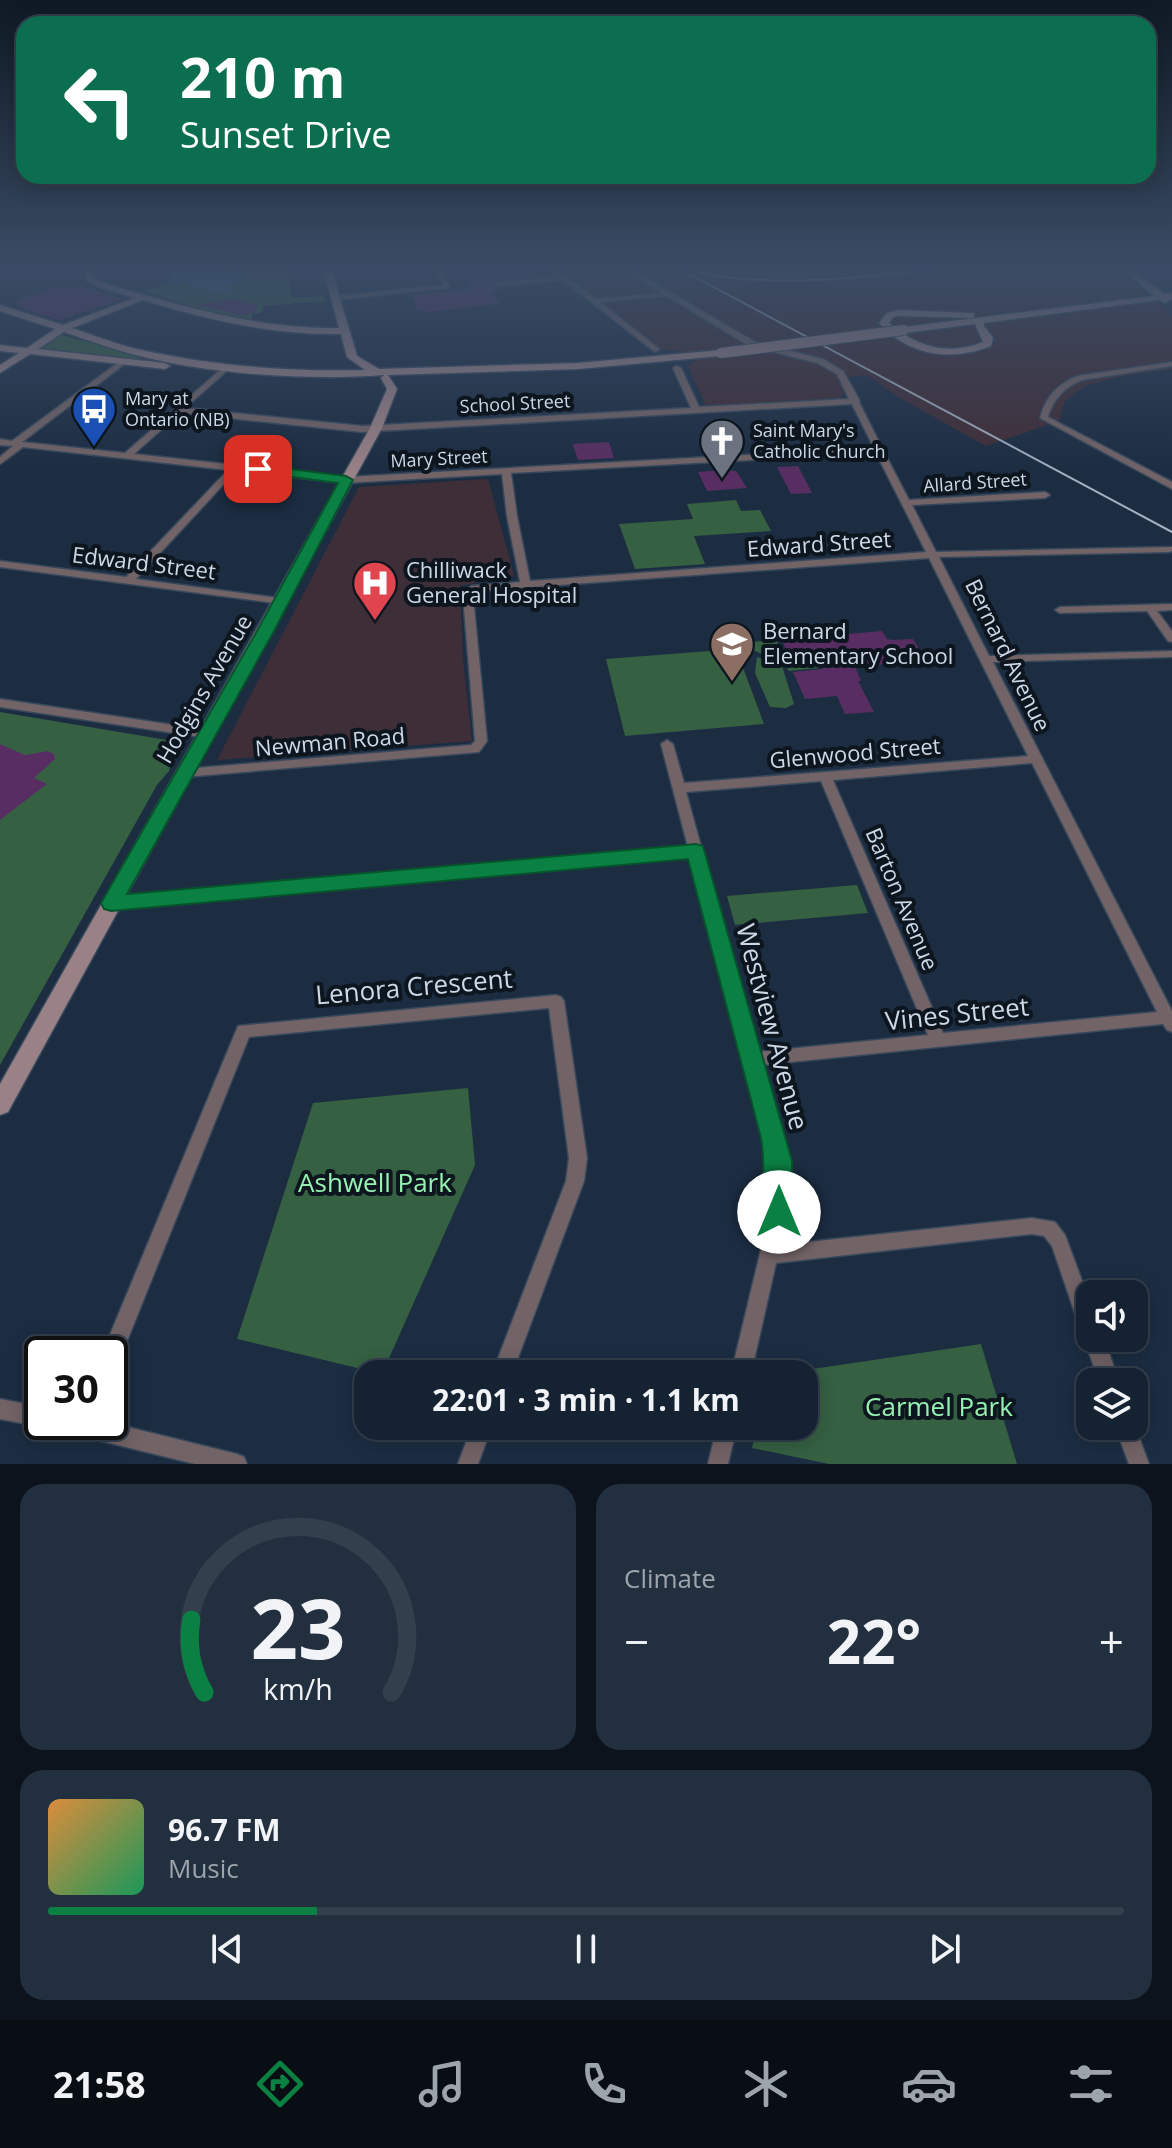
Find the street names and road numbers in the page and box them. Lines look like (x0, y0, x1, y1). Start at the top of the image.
street label: School Street (459, 388, 571, 418)
street label: Mary Street (390, 443, 488, 473)
street label: Allard Street (922, 466, 1028, 498)
street label: Edward Street (746, 523, 892, 563)
street label: Edward Street (71, 538, 218, 586)
street label: Bernard Avenue (959, 573, 1059, 736)
street label: Hodgins Avenue (148, 609, 258, 768)
street label: Newman Road (254, 720, 406, 762)
street label: Glenwood Street (768, 730, 942, 774)
street label: Barton Avenue (859, 823, 946, 975)
street label: Westview Avenue (728, 920, 818, 1134)
street label: Lenora Crescent (314, 959, 514, 1013)
street label: Vines Street (883, 988, 1031, 1038)

